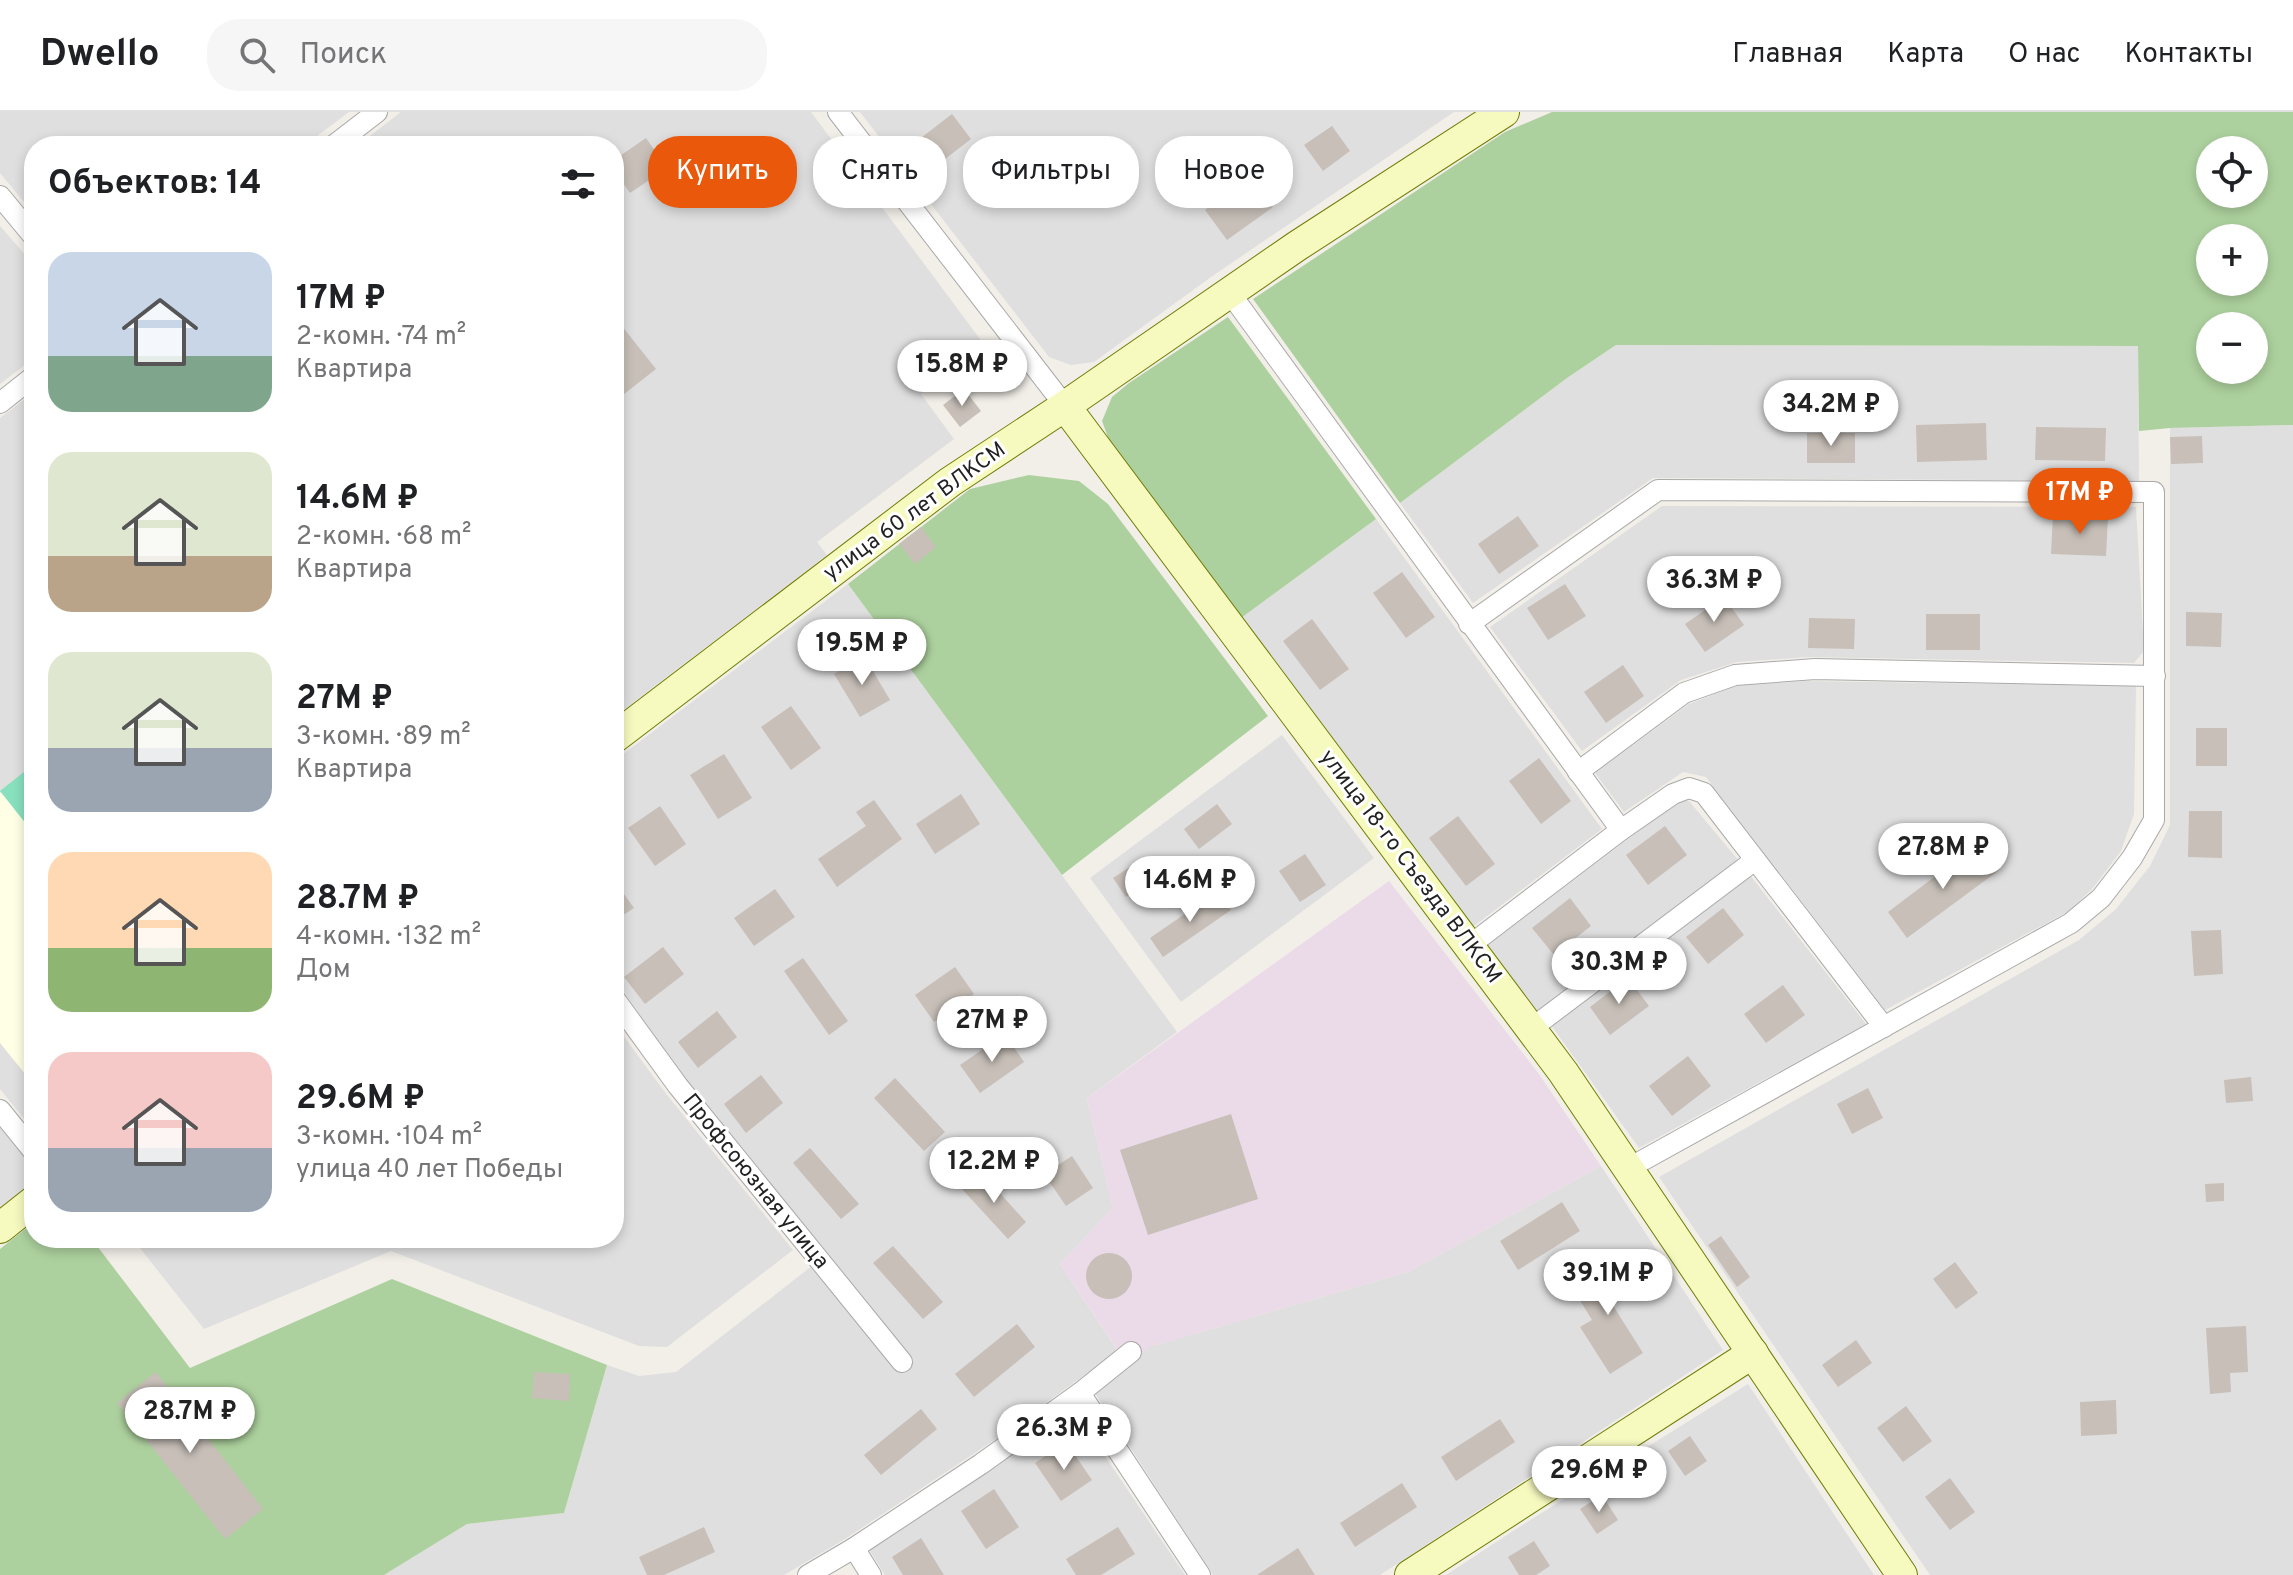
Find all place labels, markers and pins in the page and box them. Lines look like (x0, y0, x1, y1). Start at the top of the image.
pin: 15.8M ₽ (888, 340, 1036, 408)
pin: 34.2M ₽ (1757, 380, 1905, 448)
pin: 17M ₽ (2024, 468, 2136, 536)
pin: 36.3M ₽ (1640, 556, 1788, 624)
pin: 19.5M ₽ (788, 619, 936, 687)
pin: 27.8M ₽ (1869, 823, 2017, 891)
pin: 14.6M ₽ (1116, 856, 1264, 924)
pin: 30.3M ₽ (1545, 938, 1693, 1006)
pin: 27M ₽ (936, 996, 1048, 1064)
pin: 12.2M ₽ (920, 1137, 1068, 1205)
pin: 39.1M ₽ (1534, 1249, 1682, 1317)
pin: 28.7M ₽ (116, 1387, 264, 1455)
pin: 26.3M ₽ (990, 1404, 1138, 1472)
pin: 29.6M ₽ (1525, 1446, 1673, 1514)

